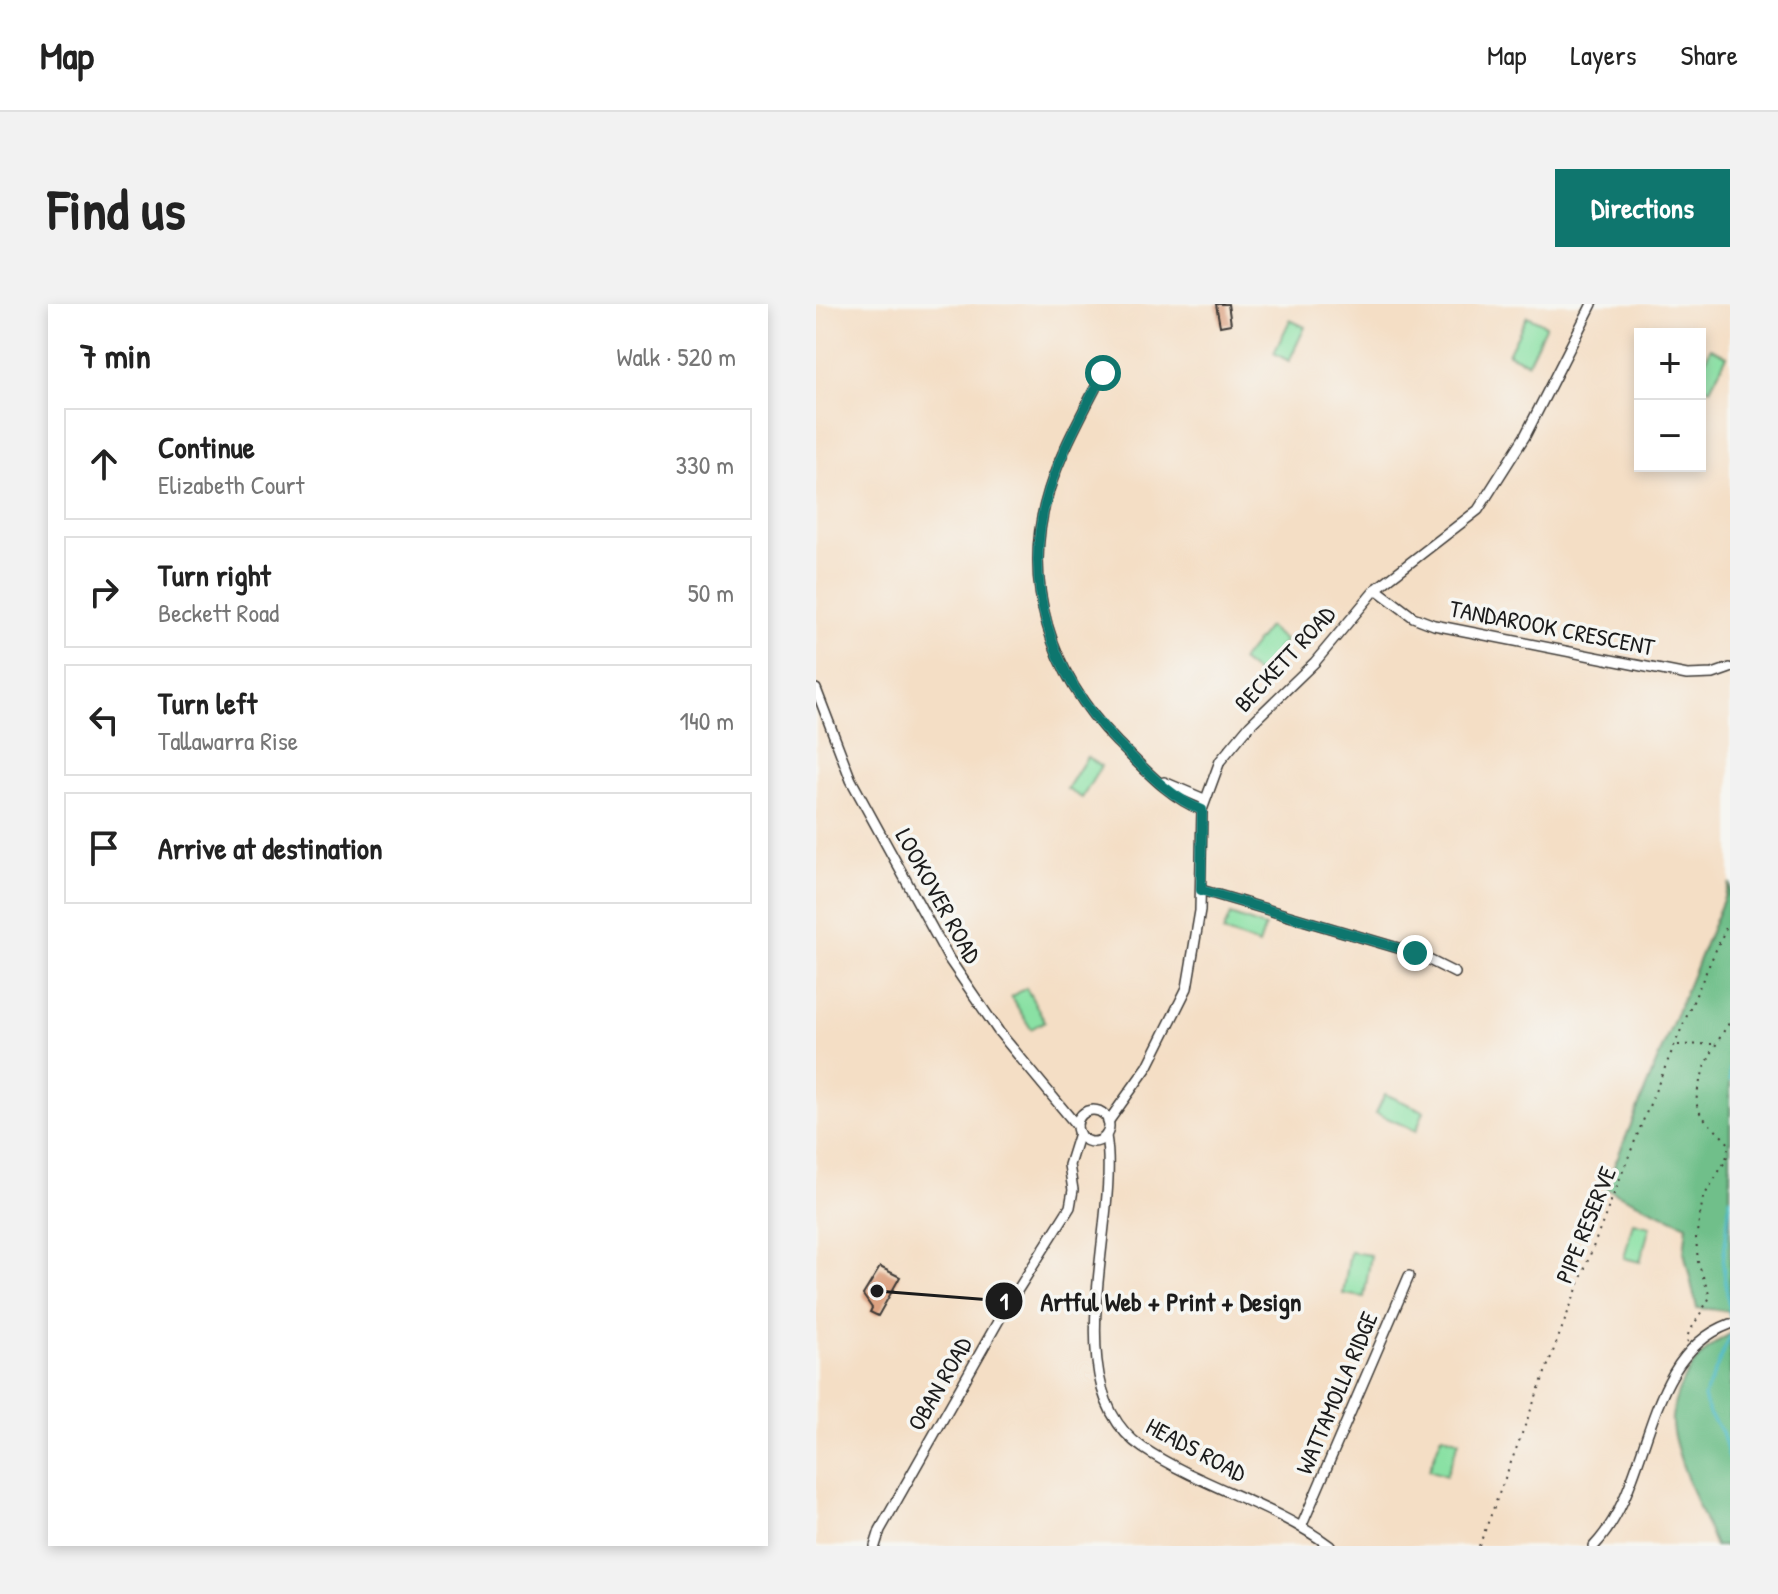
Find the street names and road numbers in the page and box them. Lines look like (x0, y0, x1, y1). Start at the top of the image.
street label: TANDAROOK CRESCENT (1447, 591, 1658, 663)
street label: BECKETT ROAD (1227, 598, 1342, 718)
street label: LOOKOVER ROAD (889, 822, 989, 969)
street label: PIPE RESERVE (1547, 1161, 1623, 1288)
street label: WATTAMOLLA RIDGE (1287, 1306, 1385, 1479)
street label: OBAN ROAD (900, 1330, 979, 1436)
street label: HEADS ROAD (1141, 1409, 1253, 1489)

